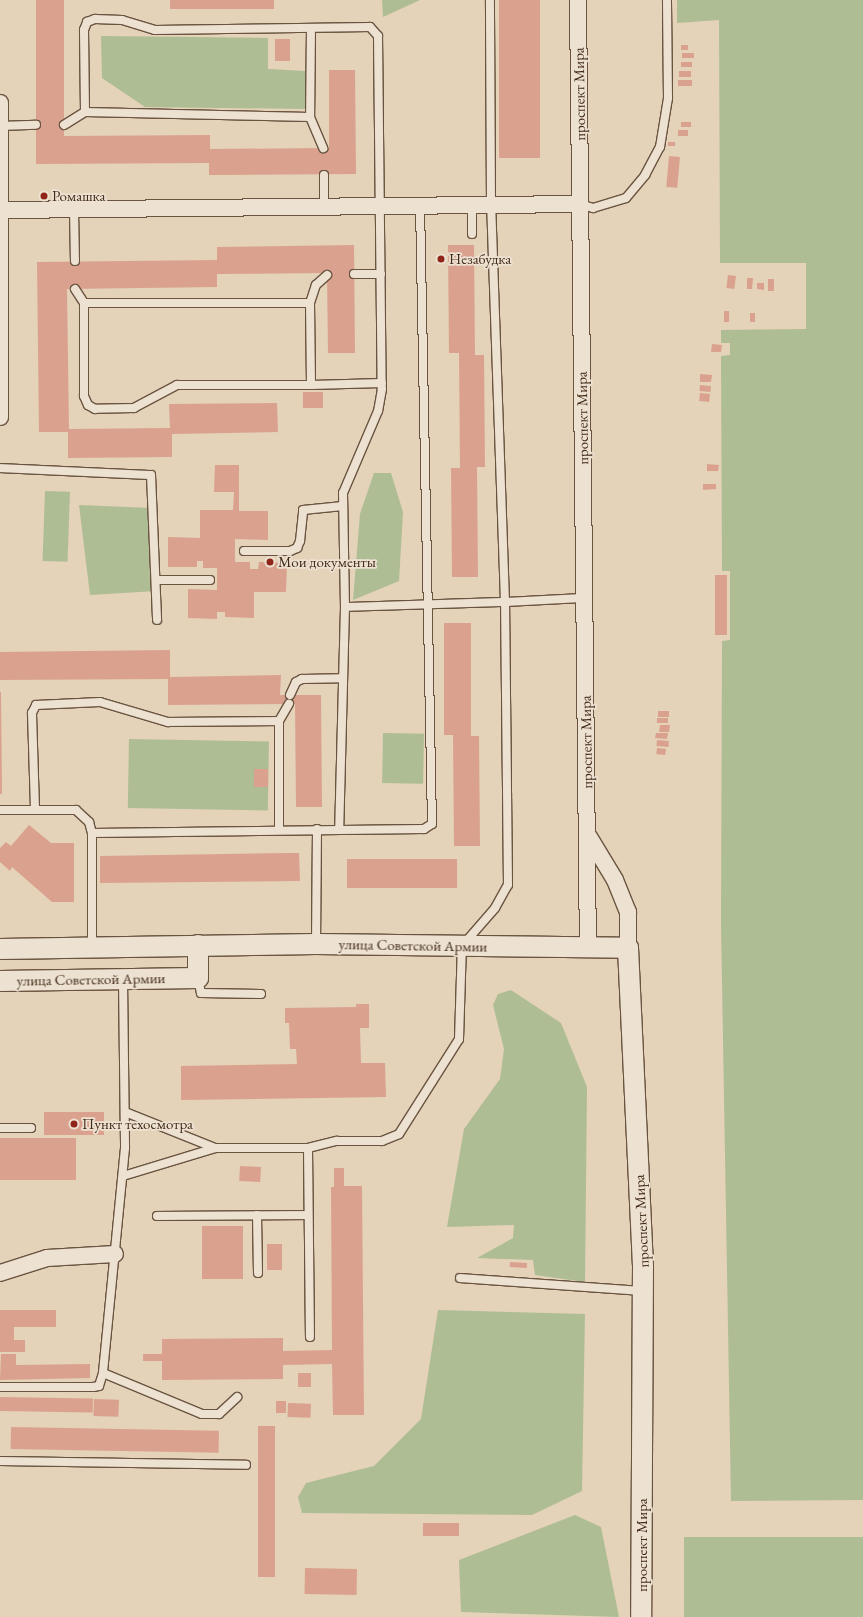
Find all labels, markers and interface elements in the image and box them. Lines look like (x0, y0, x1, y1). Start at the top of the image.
street label: проспект Мира (569, 47, 589, 141)
place label: Ромашка (52, 187, 105, 205)
marker: Ромашка (39, 191, 49, 201)
place label: Незабудка (449, 250, 511, 268)
marker: Незабудка (436, 254, 446, 264)
street label: проспект Мира (572, 371, 592, 465)
place label: Мои документы (278, 553, 376, 571)
marker: Мои документы (265, 557, 275, 567)
street label: проспект Мира (576, 695, 596, 789)
street label: улица Советской Армии (338, 935, 488, 955)
street label: улица Советской Армии (16, 969, 166, 989)
place label: Пункт техосмотра (82, 1115, 193, 1133)
marker: Пункт техосмотра (69, 1119, 79, 1129)
street label: проспект Мира (630, 1174, 652, 1268)
street label: проспект Мира (633, 1498, 651, 1592)

